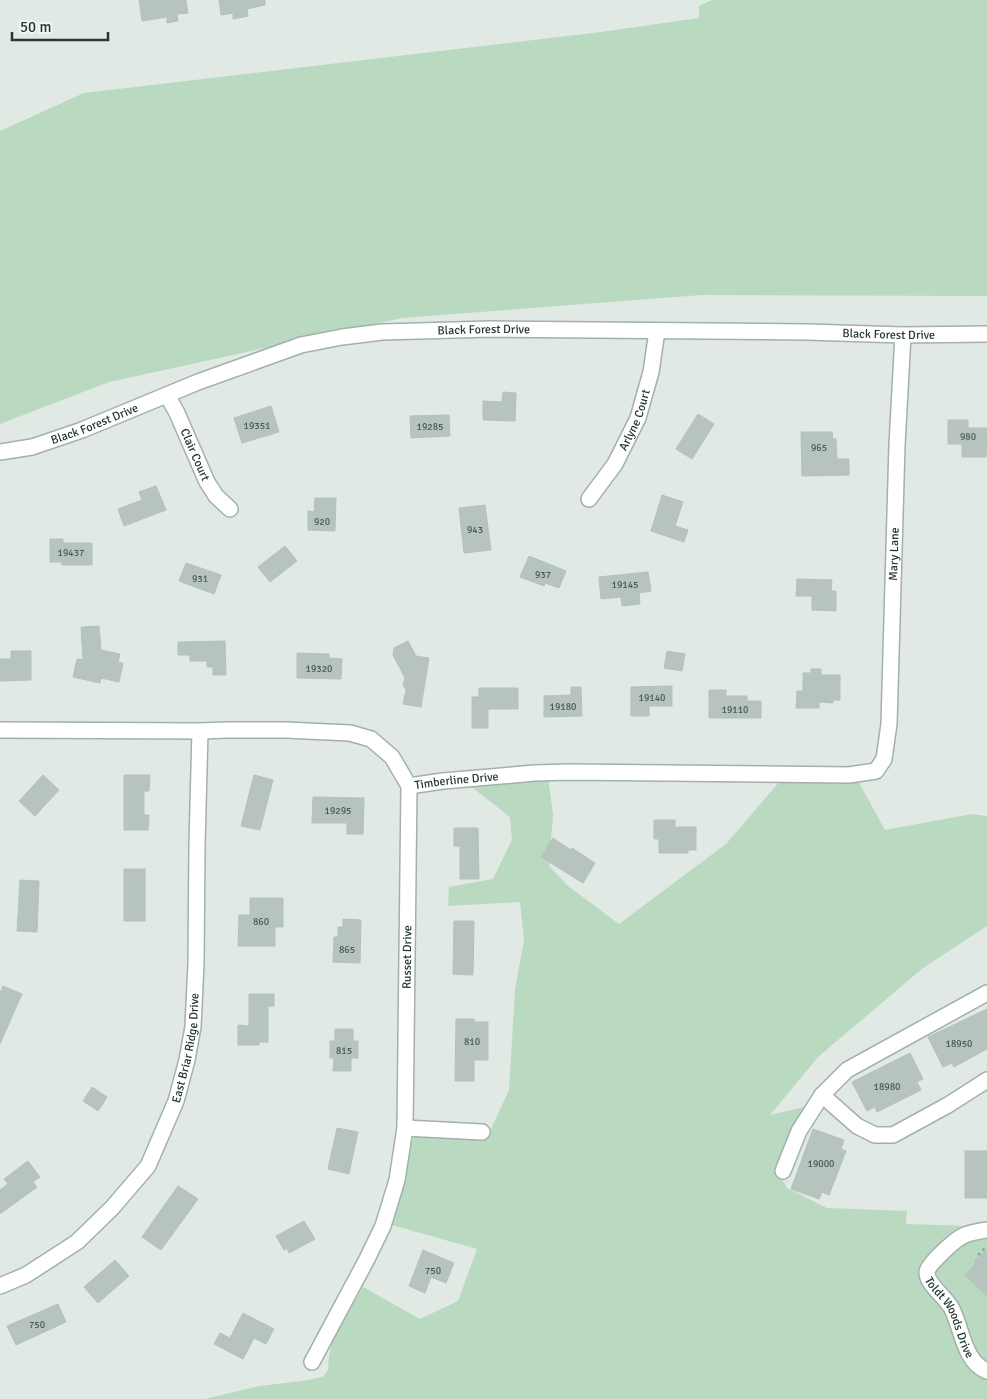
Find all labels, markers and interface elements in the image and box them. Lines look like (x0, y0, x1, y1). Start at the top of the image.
scale bar (12, 10, 109, 42)
text: 50 m (20, 18, 51, 36)
street label: Black Forest Drive (437, 322, 530, 338)
street label: Black Forest Drive (842, 326, 935, 343)
street label: Arlyne Court (616, 388, 654, 453)
street label: Black Forest Drive (49, 401, 141, 448)
house number: 19351 (243, 420, 271, 432)
house number: 19285 (416, 421, 444, 433)
street label: Clair Court (177, 426, 213, 484)
house number: 980 (960, 431, 976, 443)
house number: 965 (811, 442, 827, 454)
house number: 920 (314, 516, 330, 528)
house number: 943 (467, 524, 483, 536)
street label: Mary Lane (886, 527, 903, 581)
house number: 19437 (57, 547, 85, 559)
house number: 937 (535, 569, 551, 581)
house number: 931 (192, 573, 208, 585)
house number: 19145 (611, 579, 639, 591)
house number: 19320 (305, 663, 333, 675)
house number: 19140 (638, 692, 666, 704)
house number: 19180 (549, 701, 577, 713)
house number: 19110 (721, 704, 749, 716)
street label: Timberline Drive (414, 769, 499, 793)
house number: 19295 (324, 805, 352, 817)
house number: 860 (253, 916, 269, 928)
street label: Russet Drive (400, 925, 415, 989)
house number: 865 (339, 944, 355, 956)
street label: East Briar Ridge Drive (169, 993, 203, 1105)
house number: 810 (464, 1036, 480, 1048)
house number: 18950 (945, 1038, 973, 1050)
house number: 815 (336, 1045, 352, 1057)
house number: 18980 (873, 1081, 901, 1093)
house number: 19000 (807, 1158, 835, 1170)
house number: 750 (425, 1265, 441, 1277)
street label: Toldt Woods Drive (921, 1275, 977, 1361)
house number: 750 (29, 1319, 45, 1331)

